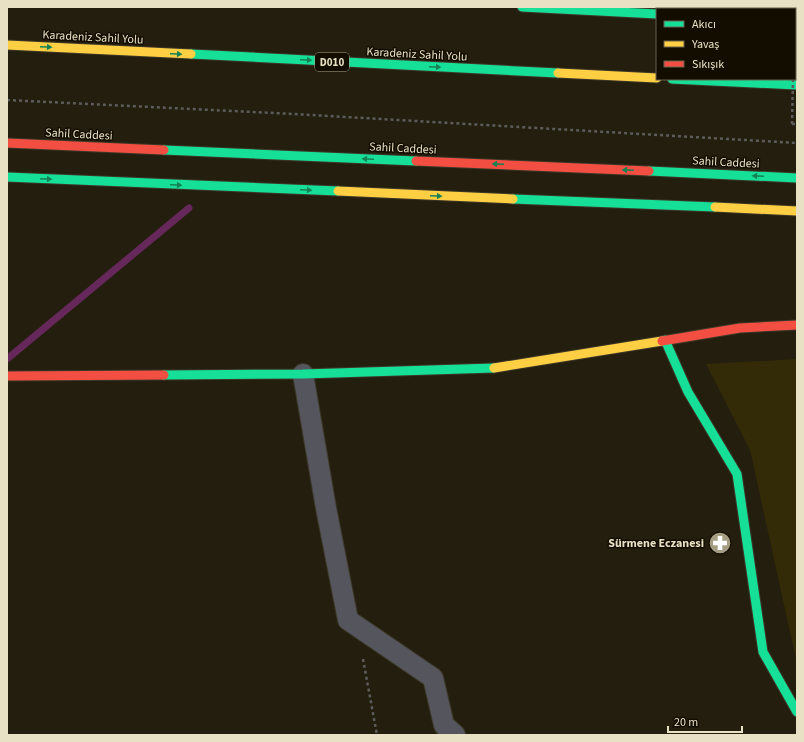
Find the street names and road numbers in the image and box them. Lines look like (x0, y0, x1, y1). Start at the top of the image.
street label: Karadeniz Sahil Yolu (42, 26, 144, 49)
street label: Karadeniz Sahil Yolu (366, 43, 468, 66)
road number: D010 (315, 53, 349, 71)
street label: Sahil Caddesi (45, 124, 113, 145)
street label: Sahil Caddesi (369, 138, 437, 159)
street label: Sahil Caddesi (692, 152, 760, 173)

